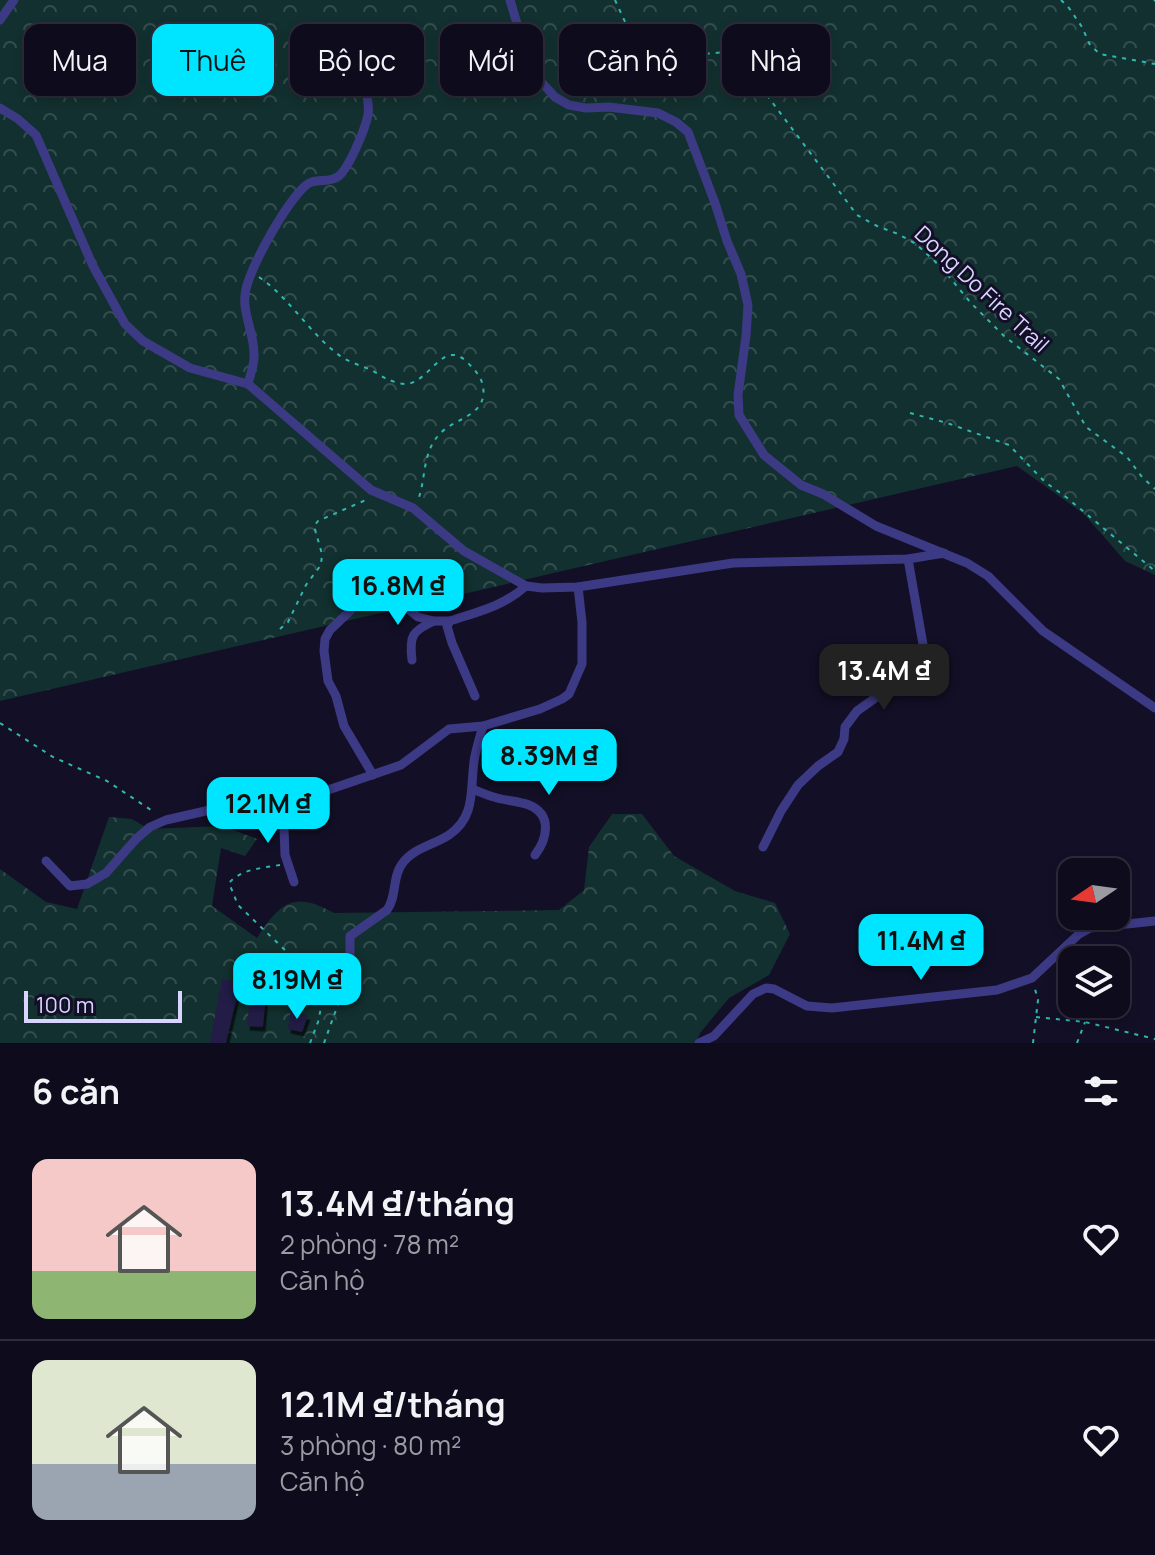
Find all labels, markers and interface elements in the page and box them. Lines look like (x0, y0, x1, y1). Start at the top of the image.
chip: Mua (24, 24, 136, 96)
chip: Thuê (152, 24, 274, 96)
chip: Bộ lọc (290, 24, 424, 96)
chip: Mới (440, 24, 543, 96)
chip: Căn hộ (559, 24, 706, 96)
chip: Nhà (722, 24, 830, 96)
street label: Dong Do Fire Trail (908, 219, 1056, 359)
pin: 16.8M ₫ (324, 559, 472, 627)
text: 16.8M ₫ (351, 567, 445, 603)
pin: 13.4M ₫ (810, 644, 958, 712)
text: 13.4M ₫ (837, 652, 931, 688)
pin: 8.39M ₫ (475, 729, 623, 797)
text: 8.39M ₫ (500, 737, 598, 773)
pin: 12.1M ₫ (194, 777, 342, 845)
text: 12.1M ₫ (225, 785, 311, 821)
north arrow (1058, 858, 1130, 930)
map controls (1058, 858, 1130, 1018)
pin: 11.4M ₫ (847, 914, 995, 982)
text: 11.4M ₫ (877, 922, 965, 958)
button: layers (1058, 946, 1130, 1018)
pin: 8.19M ₫ (223, 953, 371, 1021)
text: 8.19M ₫ (251, 961, 343, 997)
scale bar (24, 987, 182, 1023)
text: 100 m (36, 990, 94, 1020)
text: 6 căn (32, 1068, 120, 1114)
icon: filters (1079, 1069, 1123, 1113)
text: 13.4M ₫/tháng (280, 1180, 515, 1226)
icon: home (96, 1191, 192, 1287)
icon: heart (1079, 1217, 1123, 1261)
text: 2 phòng · 78 m² (280, 1226, 459, 1262)
text: Căn hộ (280, 1262, 365, 1298)
text: 12.1M ₫/tháng (280, 1381, 506, 1427)
icon: home (96, 1392, 192, 1488)
icon: heart (1079, 1418, 1123, 1462)
text: 3 phòng · 80 m² (280, 1427, 462, 1463)
text: Căn hộ (280, 1463, 365, 1499)

